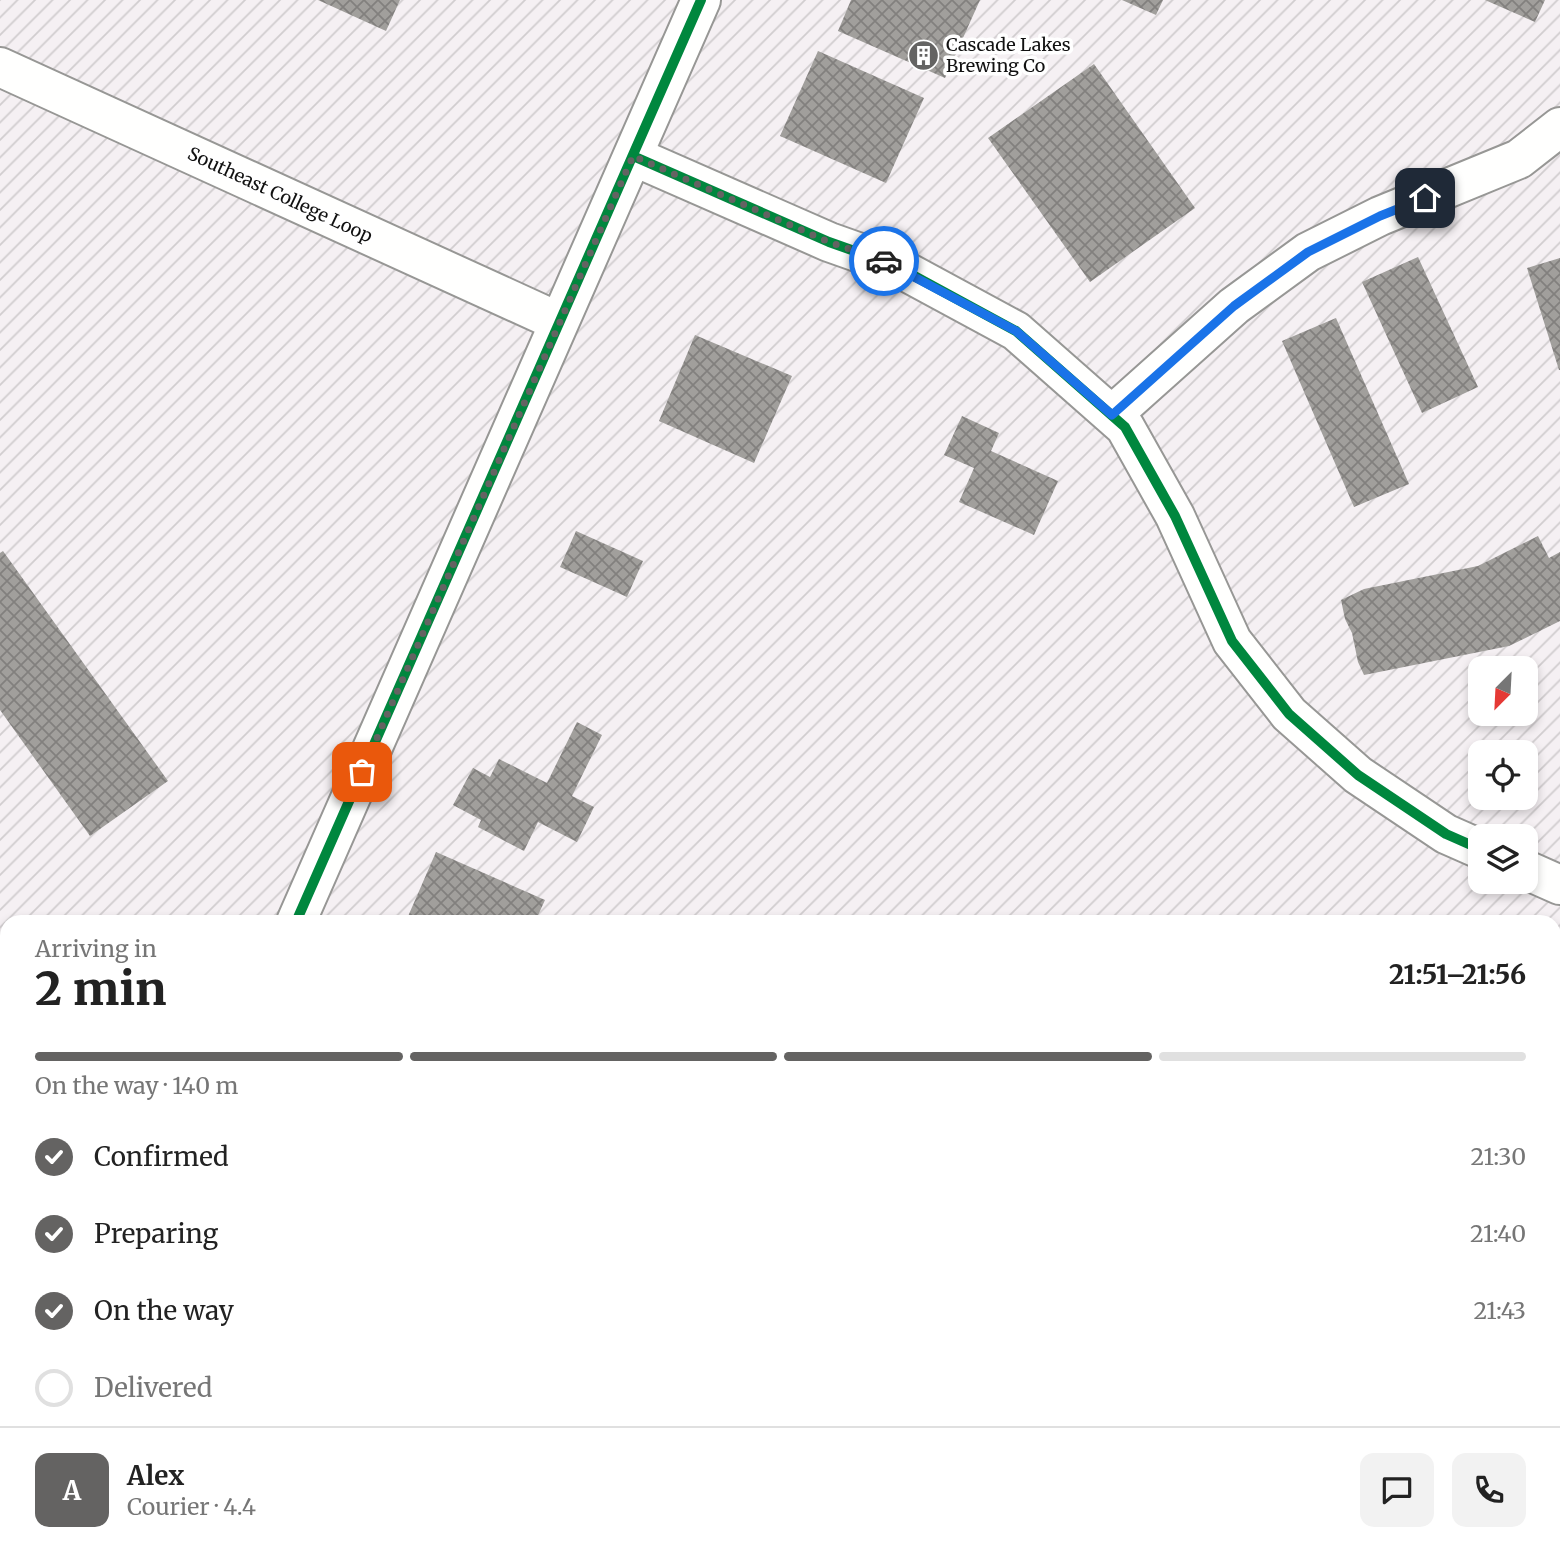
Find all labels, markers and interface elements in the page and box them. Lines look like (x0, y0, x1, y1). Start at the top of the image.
place label: Cascade Lakes Brewing Co (946, 33, 1071, 77)
building icon: Cascade Lakes Brewing Co (906, 38, 940, 72)
street label: Southeast College Loop (184, 142, 376, 248)
pin (1395, 168, 1455, 228)
icon: home (1406, 179, 1444, 217)
courier (849, 226, 919, 296)
icon: car (865, 242, 903, 280)
north arrow (1468, 656, 1538, 726)
map controls (1468, 656, 1538, 894)
button: locate (1468, 740, 1538, 810)
pin (332, 742, 392, 802)
icon: bag (343, 753, 381, 791)
button: layers (1468, 824, 1538, 894)
text: Arriving in (35, 934, 157, 963)
text: 21:51–21:56 (1389, 958, 1526, 991)
text: 2 min (35, 960, 167, 1018)
text: On the way · 140 m (35, 1071, 238, 1100)
icon: check (35, 1138, 73, 1176)
text: Confirmed (94, 1140, 229, 1173)
text: 21:30 (1471, 1142, 1526, 1171)
icon: check (35, 1215, 73, 1253)
text: Preparing (94, 1217, 218, 1250)
text: 21:40 (1470, 1219, 1526, 1248)
icon: check (35, 1292, 73, 1330)
text: On the way (94, 1294, 234, 1327)
text: 21:43 (1473, 1296, 1526, 1325)
text: Delivered (94, 1371, 213, 1404)
button: chat (1360, 1453, 1434, 1527)
button: phone (1452, 1453, 1526, 1527)
text: Alex (127, 1459, 184, 1492)
text: A (63, 1474, 81, 1507)
text: Courier · 4.4 (127, 1492, 256, 1521)

